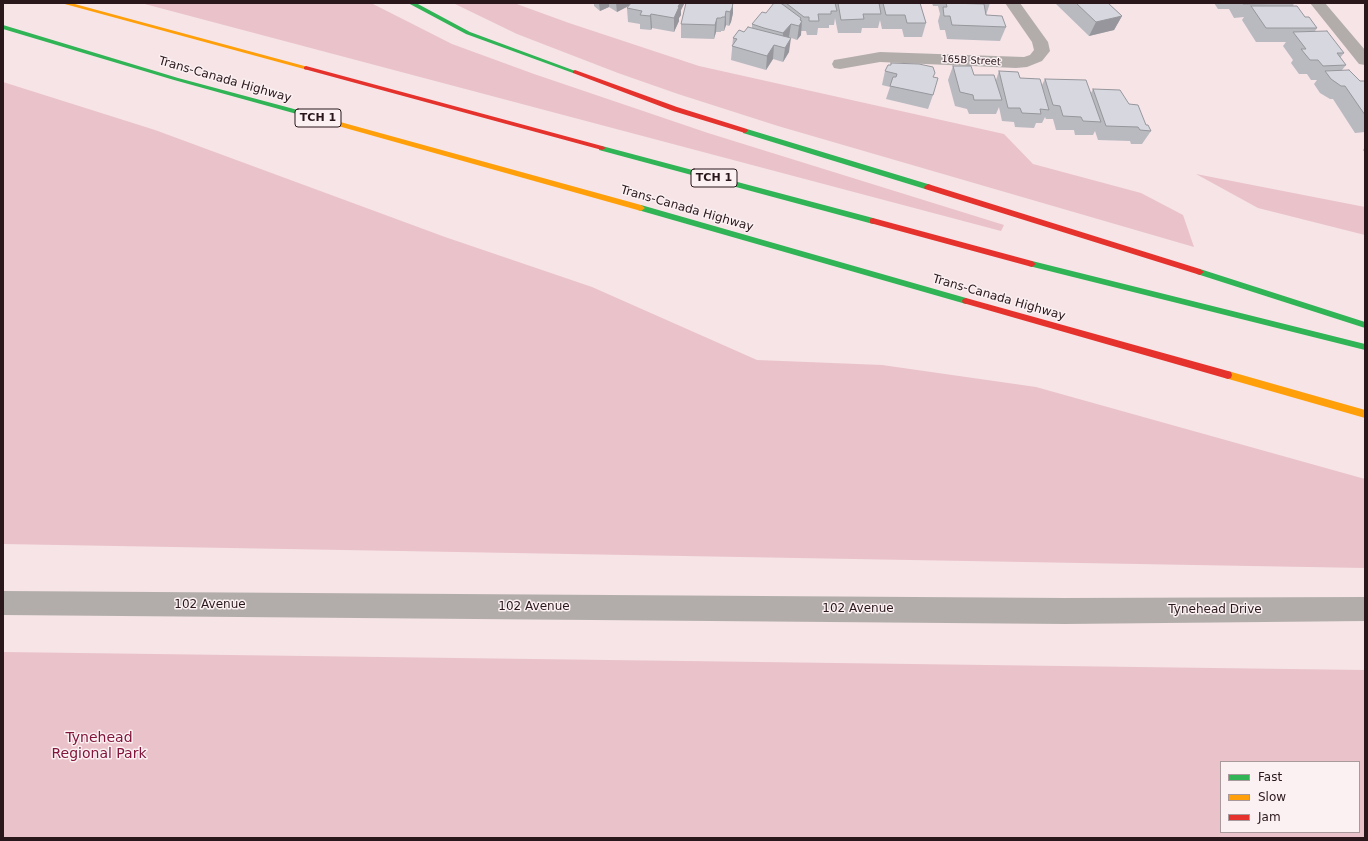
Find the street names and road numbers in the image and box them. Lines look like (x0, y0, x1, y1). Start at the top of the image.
street label: 165B Street (941, 53, 1001, 69)
street label: Trans-Canada Highway (157, 54, 293, 106)
road number: TCH 1 (295, 109, 341, 127)
road number: TCH 1 (691, 169, 737, 187)
street label: Trans-Canada Highway (619, 183, 755, 235)
street label: Trans-Canada Highway (931, 272, 1067, 324)
street label: 102 Avenue (174, 598, 246, 612)
street label: 102 Avenue (498, 600, 570, 614)
street label: 102 Avenue (822, 602, 894, 616)
street label: Tynehead Drive (1168, 603, 1262, 617)

